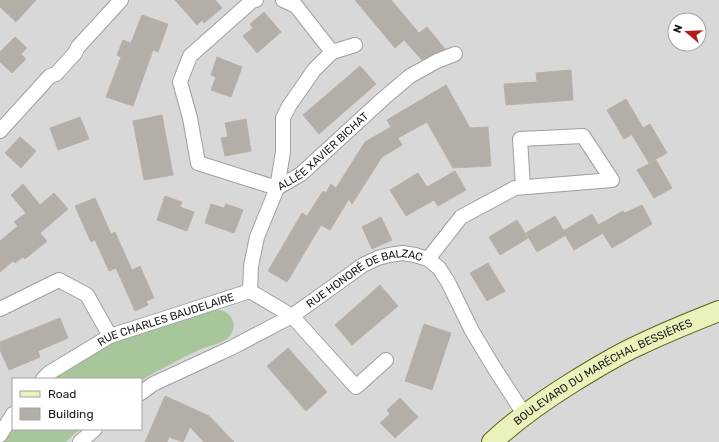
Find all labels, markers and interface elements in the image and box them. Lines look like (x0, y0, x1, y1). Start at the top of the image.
north arrow (667, 12, 707, 52)
text: N (671, 23, 685, 35)
street label: ALLÉE XAVIER BICHAT (275, 109, 371, 193)
street label: RUE HONORÉ DE BALZAC (304, 246, 424, 310)
street label: RUE CHARLES BAUDELAIRE (95, 290, 236, 349)
street label: BOULEVARD DU MARÉCHAL BESSIÈRES (511, 316, 694, 428)
legend (12, 378, 142, 430)
text: Road (48, 387, 76, 401)
text: Building (48, 407, 94, 421)

